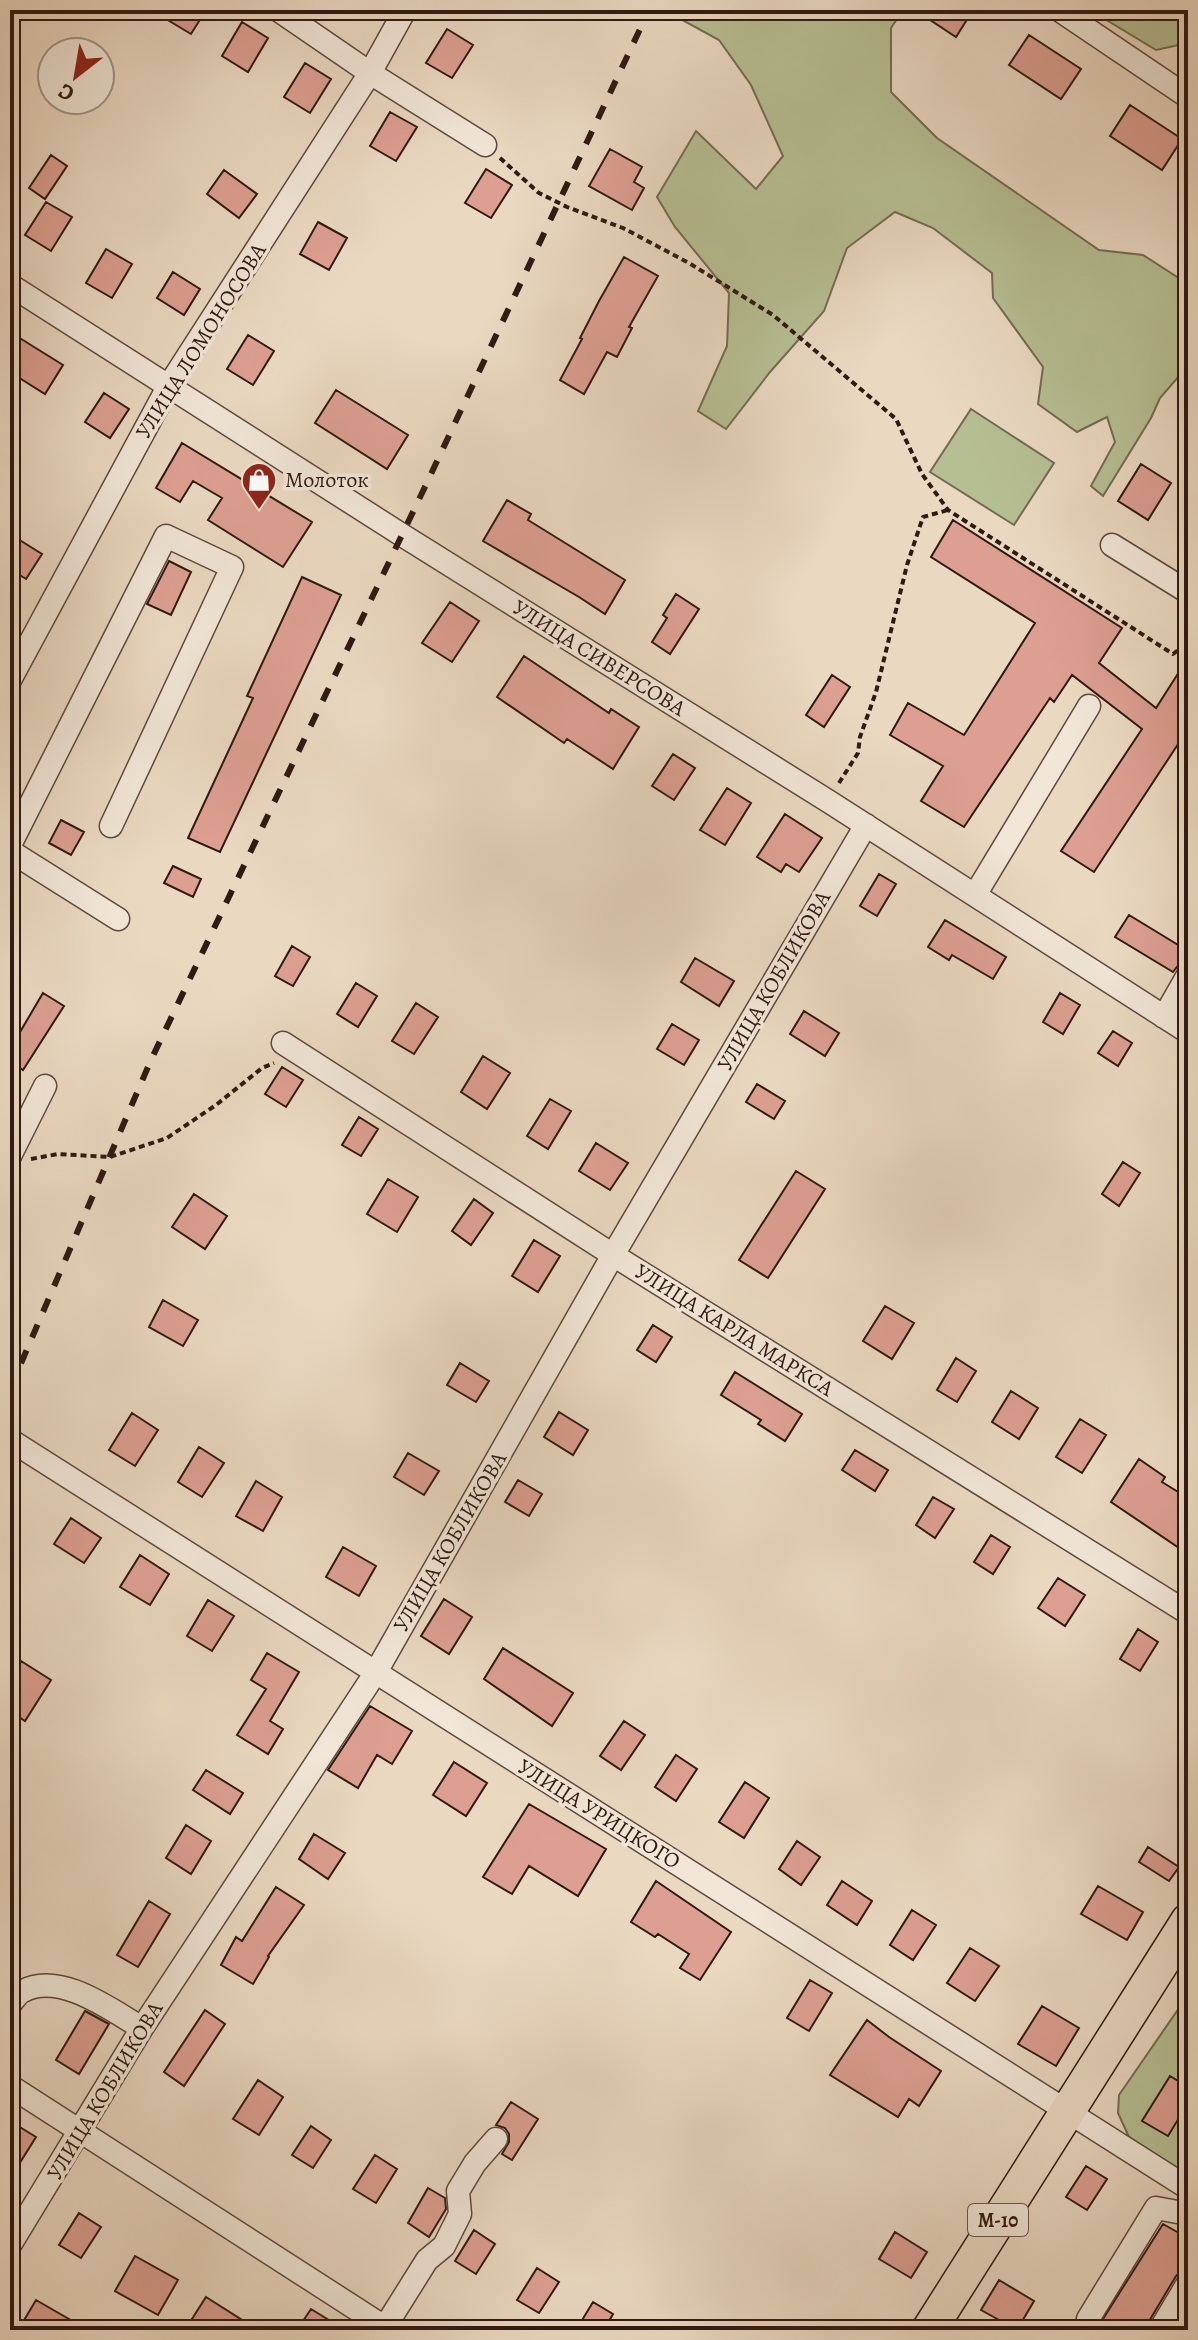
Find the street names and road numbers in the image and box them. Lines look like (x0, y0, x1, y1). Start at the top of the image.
street label: УЛИЦА ЛОМОНОСОВА (129, 237, 274, 444)
street label: УЛИЦА СИВЕРСОВА (507, 593, 692, 724)
street label: УЛИЦА КОБЛИКОВА (710, 884, 838, 1077)
street label: УЛИЦА КАРЛА МАРКСА (629, 1256, 840, 1404)
street label: УЛИЦА КОБЛИКОВА (386, 1445, 514, 1638)
street label: УЛИЦА УРИЦКОГО (512, 1752, 686, 1876)
street label: УЛИЦА КОБЛИКОВА (40, 1995, 171, 2186)
road number: М-10 (968, 2204, 1028, 2236)

